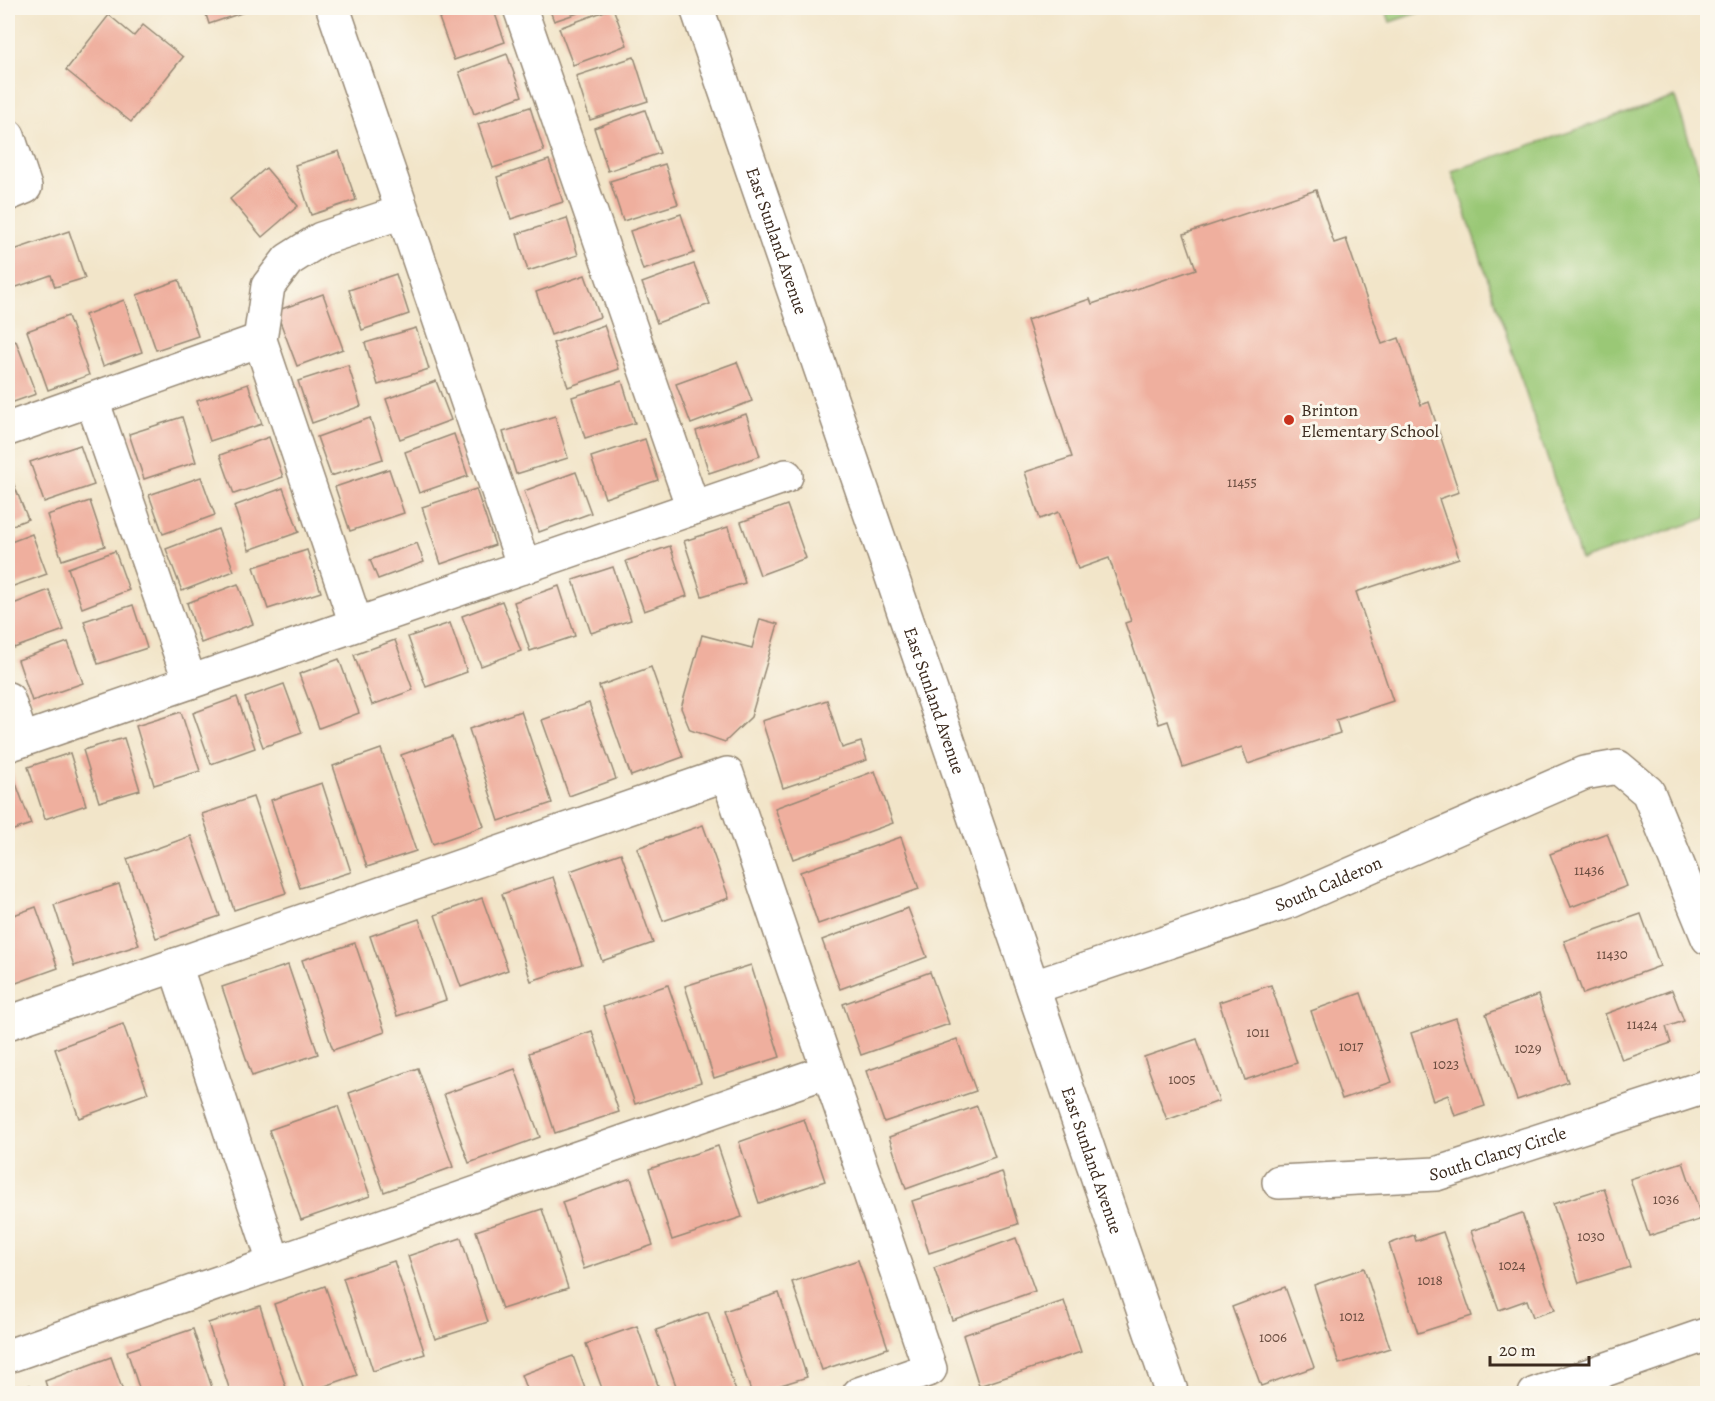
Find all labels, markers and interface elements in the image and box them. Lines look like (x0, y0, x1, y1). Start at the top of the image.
street label: East Sunland Avenue (740, 164, 813, 318)
place label: Brinton Elementary School (1301, 398, 1439, 443)
marker: Brinton Elementary School (1282, 413, 1296, 427)
house number: 11455 (1227, 472, 1257, 492)
street label: East Sunland Avenue (898, 624, 971, 777)
street label: South Calderon (1272, 850, 1386, 917)
house number: 11436 (1574, 860, 1604, 880)
house number: 11430 (1596, 944, 1628, 964)
house number: 11424 (1627, 1014, 1658, 1034)
house number: 1011 (1246, 1022, 1270, 1042)
house number: 1017 (1339, 1036, 1364, 1056)
house number: 1029 (1514, 1038, 1542, 1058)
house number: 1023 (1433, 1054, 1459, 1074)
house number: 1005 (1168, 1069, 1196, 1089)
street label: East Sunland Avenue (1056, 1083, 1128, 1237)
street label: South Clancy Circle (1429, 1121, 1569, 1186)
house number: 1036 (1653, 1189, 1679, 1209)
house number: 1030 (1577, 1226, 1605, 1246)
house number: 1024 (1498, 1255, 1526, 1275)
house number: 1018 (1417, 1270, 1443, 1290)
house number: 1012 (1339, 1306, 1365, 1326)
house number: 1006 (1259, 1327, 1287, 1347)
scale bar (1490, 1329, 1589, 1367)
text: 20 m (1499, 1338, 1536, 1362)

